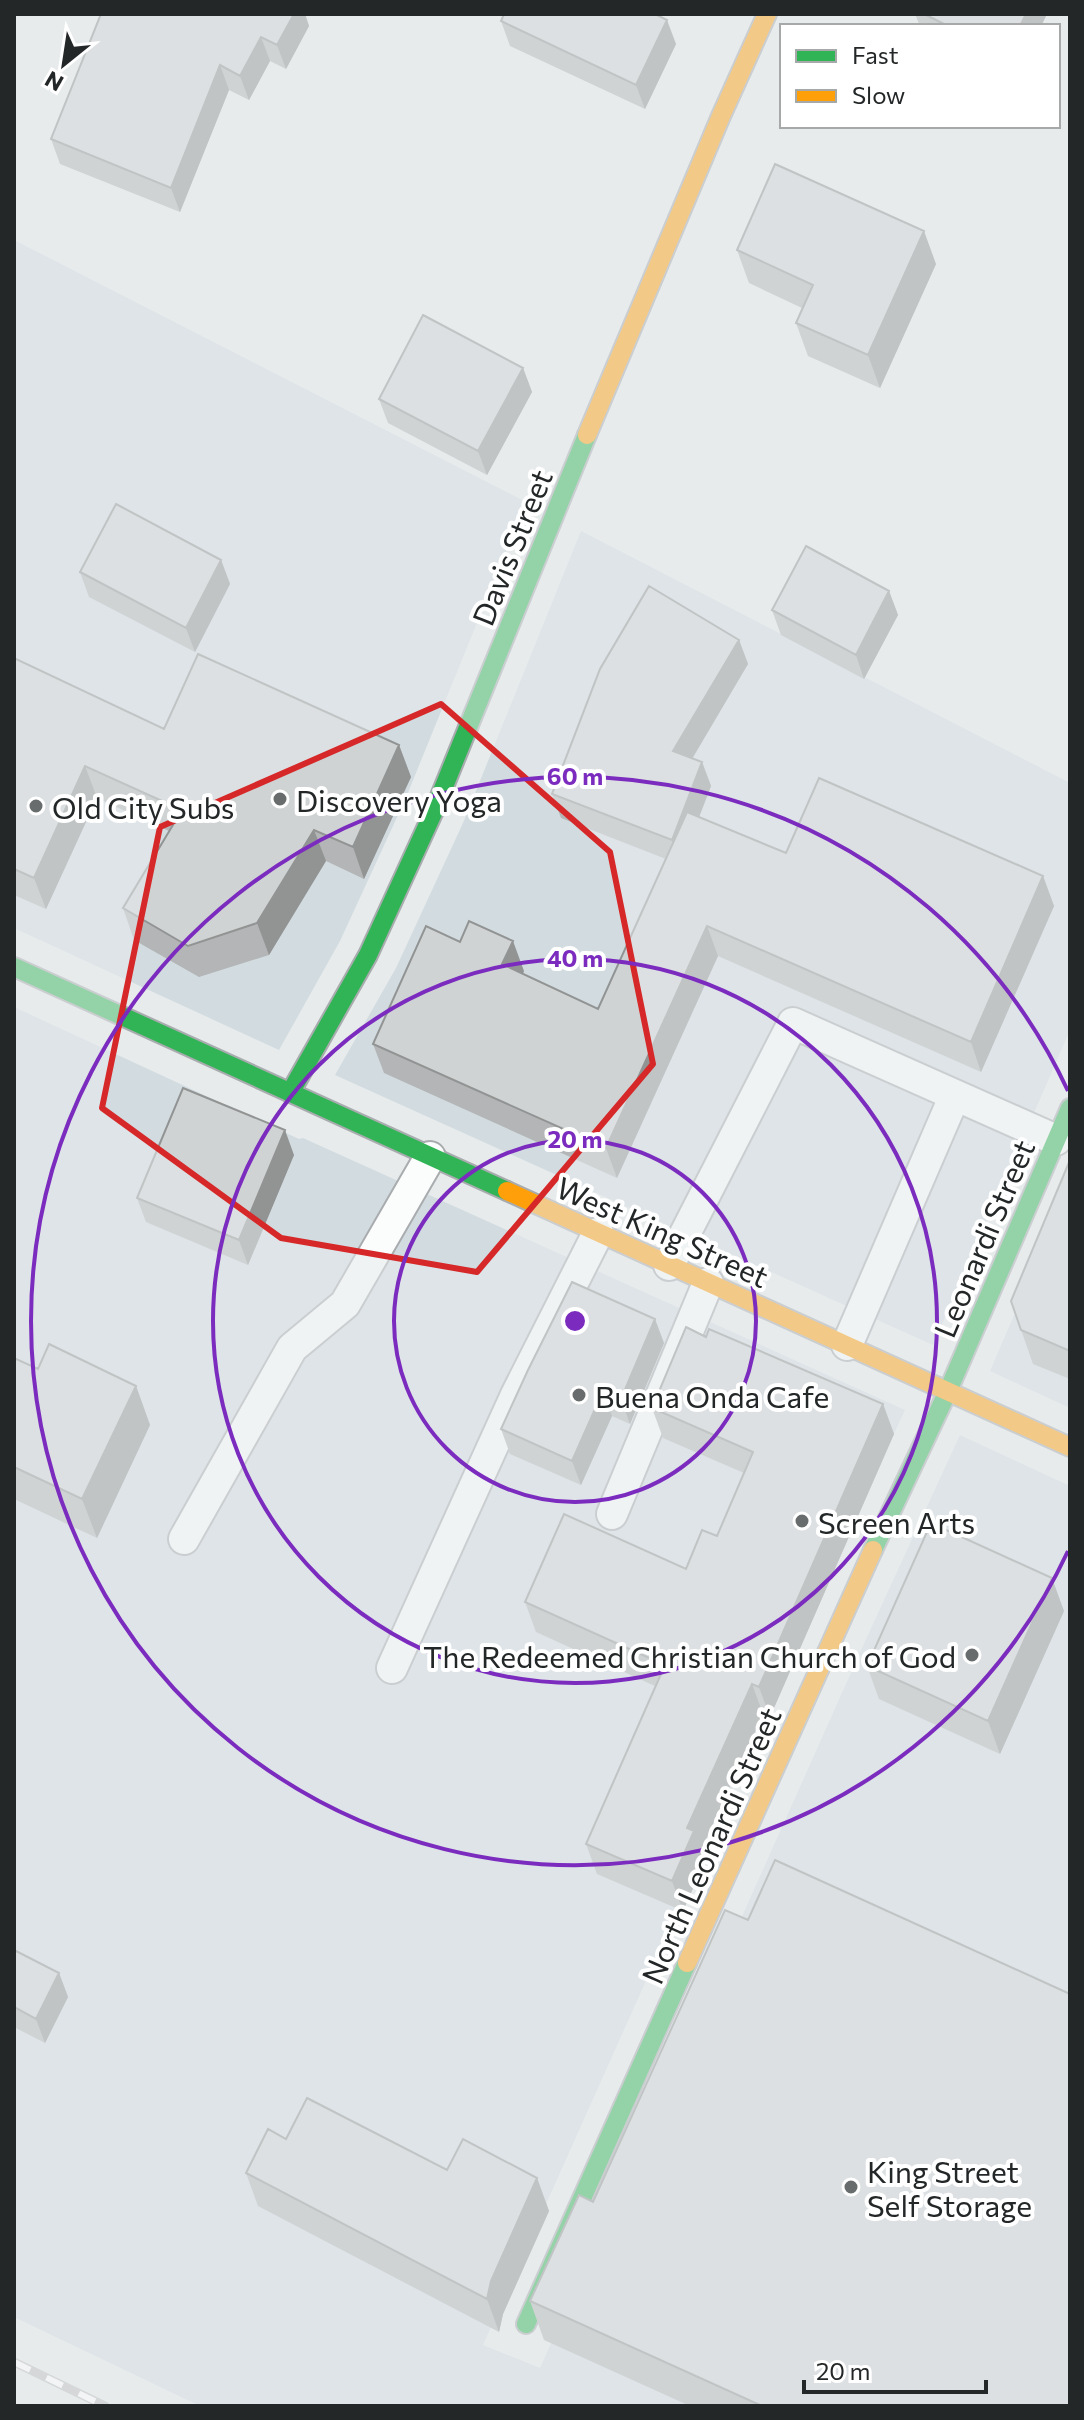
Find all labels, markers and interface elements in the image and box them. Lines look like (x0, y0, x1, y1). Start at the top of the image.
north arrow (24, 24, 104, 104)
legend (780, 24, 1060, 128)
text: Fast (852, 40, 899, 69)
text: N (40, 66, 68, 98)
text: Slow (852, 80, 905, 109)
street label: Davis Street (463, 464, 559, 630)
text: 60 m (547, 761, 603, 790)
place label: Discovery Yoga (296, 781, 502, 818)
place label: Old City Subs (52, 788, 234, 825)
marker: Discovery Yoga (271, 790, 289, 808)
marker: Old City Subs (27, 797, 45, 815)
text: 40 m (547, 943, 603, 972)
text: 20 m (548, 1124, 602, 1153)
street label: Leonardi Street (925, 1134, 1041, 1342)
street label: West King Street (551, 1168, 775, 1294)
centre of rings (561, 1307, 589, 1335)
place label: Buena Onda Cafe (595, 1377, 829, 1414)
marker: Buena Onda Cafe (570, 1386, 588, 1404)
place label: Screen Arts (818, 1503, 975, 1540)
marker: Screen Arts (793, 1512, 811, 1530)
place label: The Redeemed Christian Church of God (423, 1637, 956, 1674)
marker: The Redeemed Christian Church of God (963, 1646, 981, 1664)
street label: North Leonardi Street (632, 1701, 788, 1989)
place label: King Street Self Storage (867, 2152, 1032, 2223)
marker: King Street Self Storage (842, 2178, 860, 2196)
scale bar (804, 2344, 986, 2394)
text: 20 m (816, 2356, 870, 2385)

